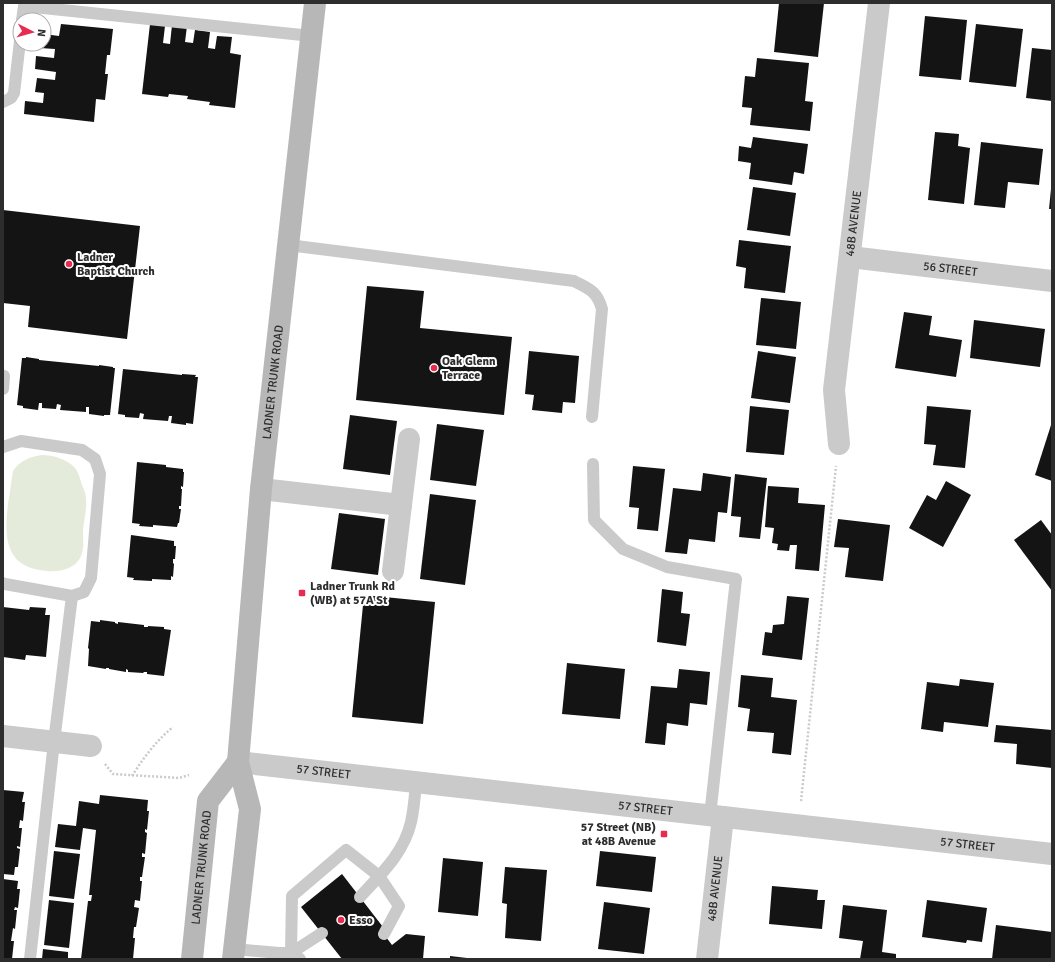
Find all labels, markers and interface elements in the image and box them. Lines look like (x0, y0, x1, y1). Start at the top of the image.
north arrow (12, 12, 52, 52)
text: N (35, 29, 48, 37)
street label: 48B AVENUE (842, 189, 865, 257)
place label: Ladner Baptist Church (77, 250, 155, 279)
street label: 56 STREET (922, 258, 978, 280)
marker: Ladner Baptist Church (64, 259, 74, 269)
street label: LADNER TRUNK ROAD (259, 324, 287, 440)
place label: Oak Glenn Terrace (442, 354, 496, 383)
marker: Oak Glenn Terrace (429, 363, 439, 373)
place label: Ladner Trunk Rd (WB) at 57A St (310, 579, 395, 608)
marker: Ladner Trunk Rd (WB) at 57A St (297, 588, 307, 598)
street label: 57 STREET (295, 761, 352, 782)
street label: 57 STREET (617, 798, 673, 819)
street label: LADNER TRUNK ROAD (188, 809, 215, 925)
place label: 57 Street (NB) at 48B Avenue (581, 820, 656, 849)
marker: 57 Street (NB) at 48B Avenue (659, 829, 669, 839)
street label: 57 STREET (939, 834, 995, 855)
street label: 48B AVENUE (704, 854, 726, 922)
place label: Esso (349, 913, 373, 928)
marker: Esso (336, 915, 346, 925)

